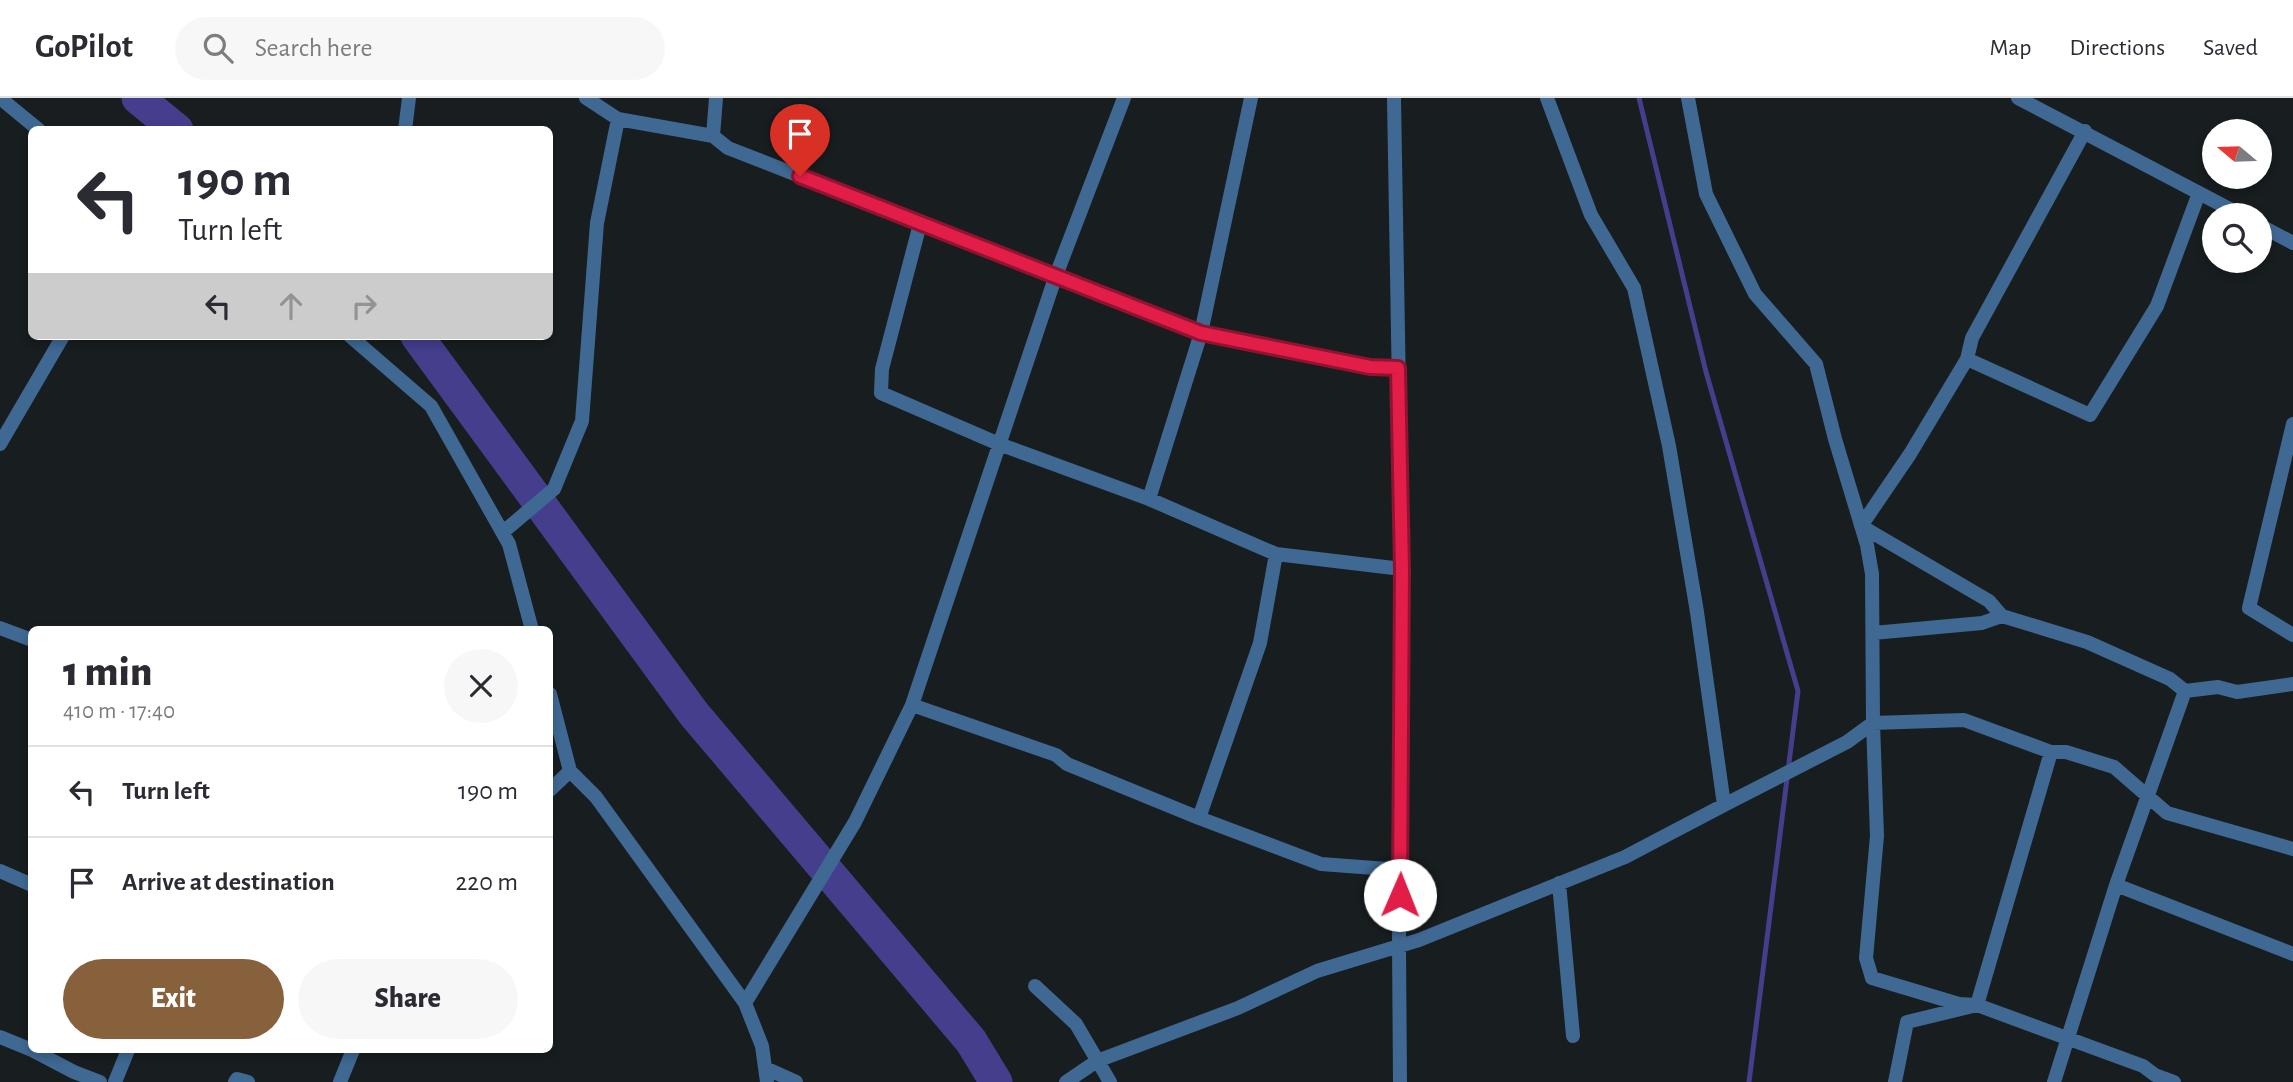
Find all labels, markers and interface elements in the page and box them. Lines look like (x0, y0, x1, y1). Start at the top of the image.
search box (175, 17, 665, 80)
icon: search (199, 29, 237, 67)
text: GoPilot (35, 31, 133, 64)
text: Search here (255, 35, 372, 61)
text: Map (1989, 36, 2031, 60)
text: Directions (2069, 36, 2165, 60)
text: Saved (2203, 36, 2258, 60)
pin (770, 104, 830, 176)
icon: arrive (781, 115, 819, 153)
north arrow (2202, 119, 2272, 189)
map controls (2202, 119, 2272, 273)
icon: left (63, 154, 154, 245)
text: 190 m (178, 156, 292, 205)
button: search (2202, 203, 2272, 273)
text: Turn left (178, 214, 282, 246)
icon: left (199, 287, 237, 325)
icon: ahead (272, 287, 310, 325)
icon: right (345, 287, 383, 325)
button: close (444, 649, 518, 723)
text: 1 min (63, 651, 152, 693)
text: 410 m · 17:40 (63, 700, 175, 723)
icon: left (63, 773, 101, 811)
text: Turn left (122, 778, 210, 804)
text: 190 m (458, 778, 518, 804)
position arrow (1363, 858, 1437, 932)
icon: arrive (63, 864, 101, 902)
text: Arrive at destination (122, 869, 335, 895)
text: 220 m (456, 869, 518, 895)
button: Exit (63, 959, 284, 1039)
button: Share (298, 959, 518, 1039)

